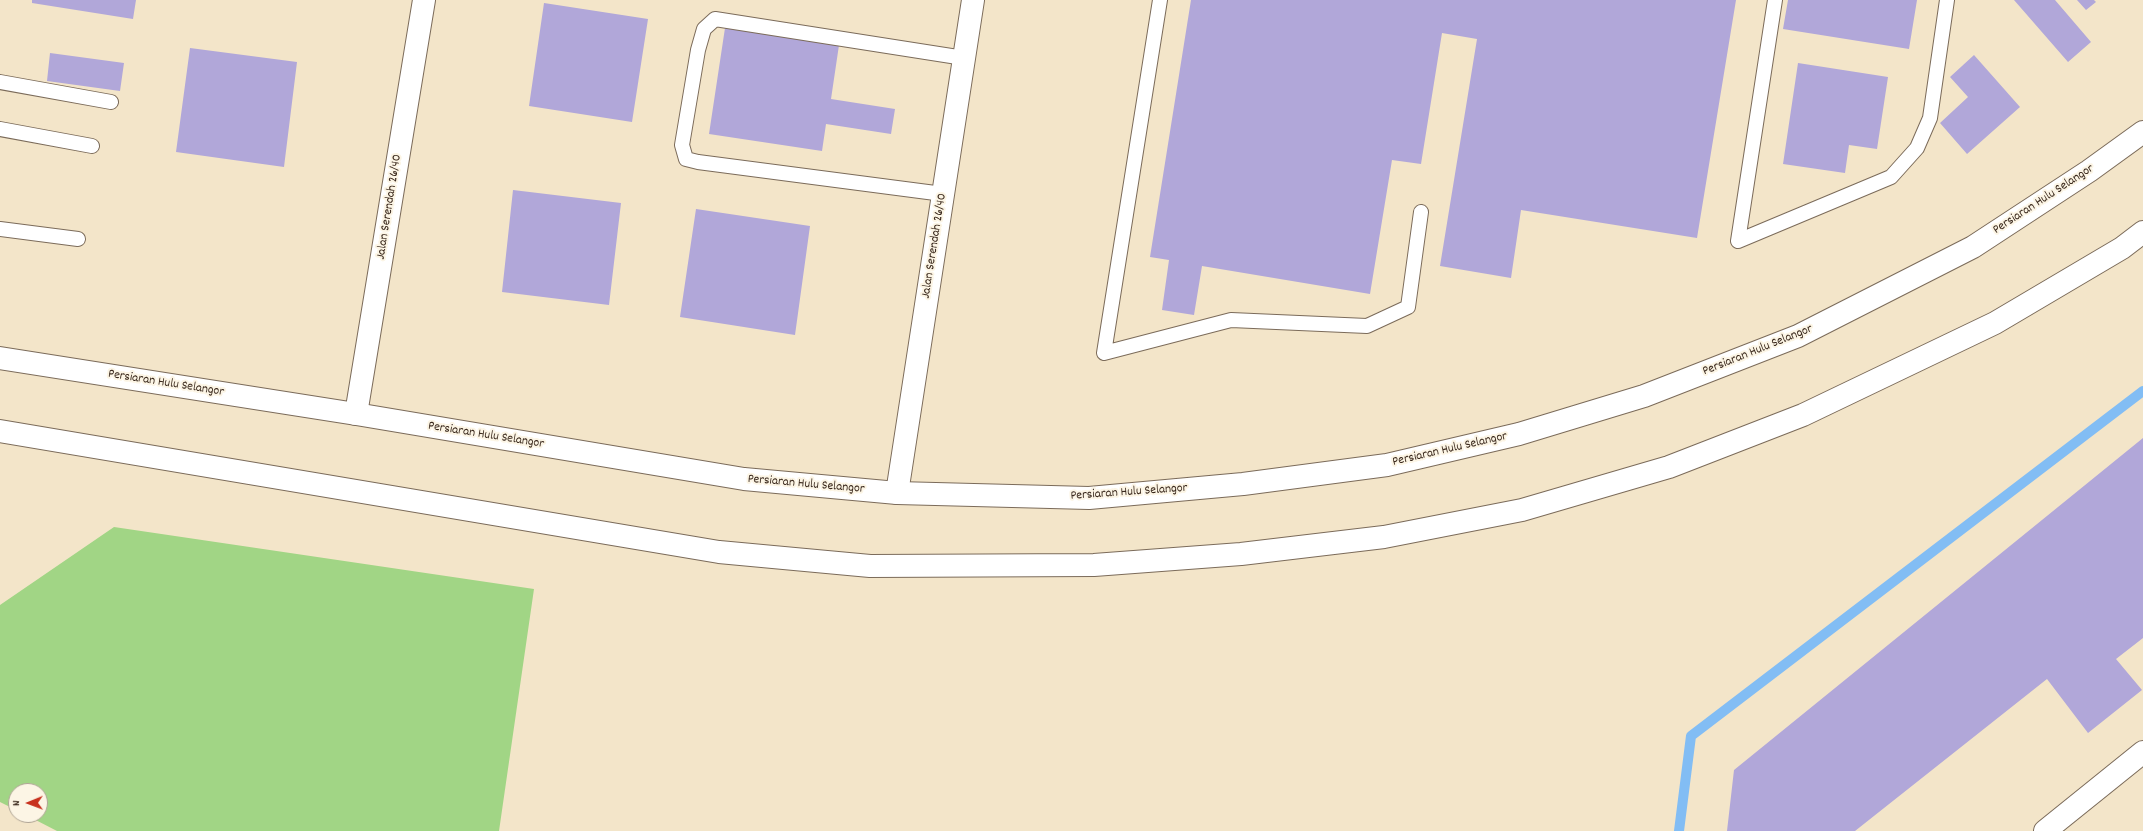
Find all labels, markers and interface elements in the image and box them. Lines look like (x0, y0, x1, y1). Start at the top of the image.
street label: Jalan Serendah 26/40 (374, 153, 406, 261)
street label: Persiaran Hulu Selangor (1991, 162, 2097, 238)
street label: Jalan Serendah 26/40 (919, 192, 951, 300)
street label: Persiaran Hulu Selangor (1701, 322, 1815, 380)
street label: Persiaran Hulu Selangor (107, 367, 225, 401)
street label: Persiaran Hulu Selangor (427, 419, 545, 453)
street label: Persiaran Hulu Selangor (1391, 429, 1509, 471)
street label: Persiaran Hulu Selangor (747, 472, 865, 498)
street label: Persiaran Hulu Selangor (1070, 481, 1188, 505)
north arrow (8, 783, 48, 823)
text: N (9, 800, 25, 806)

